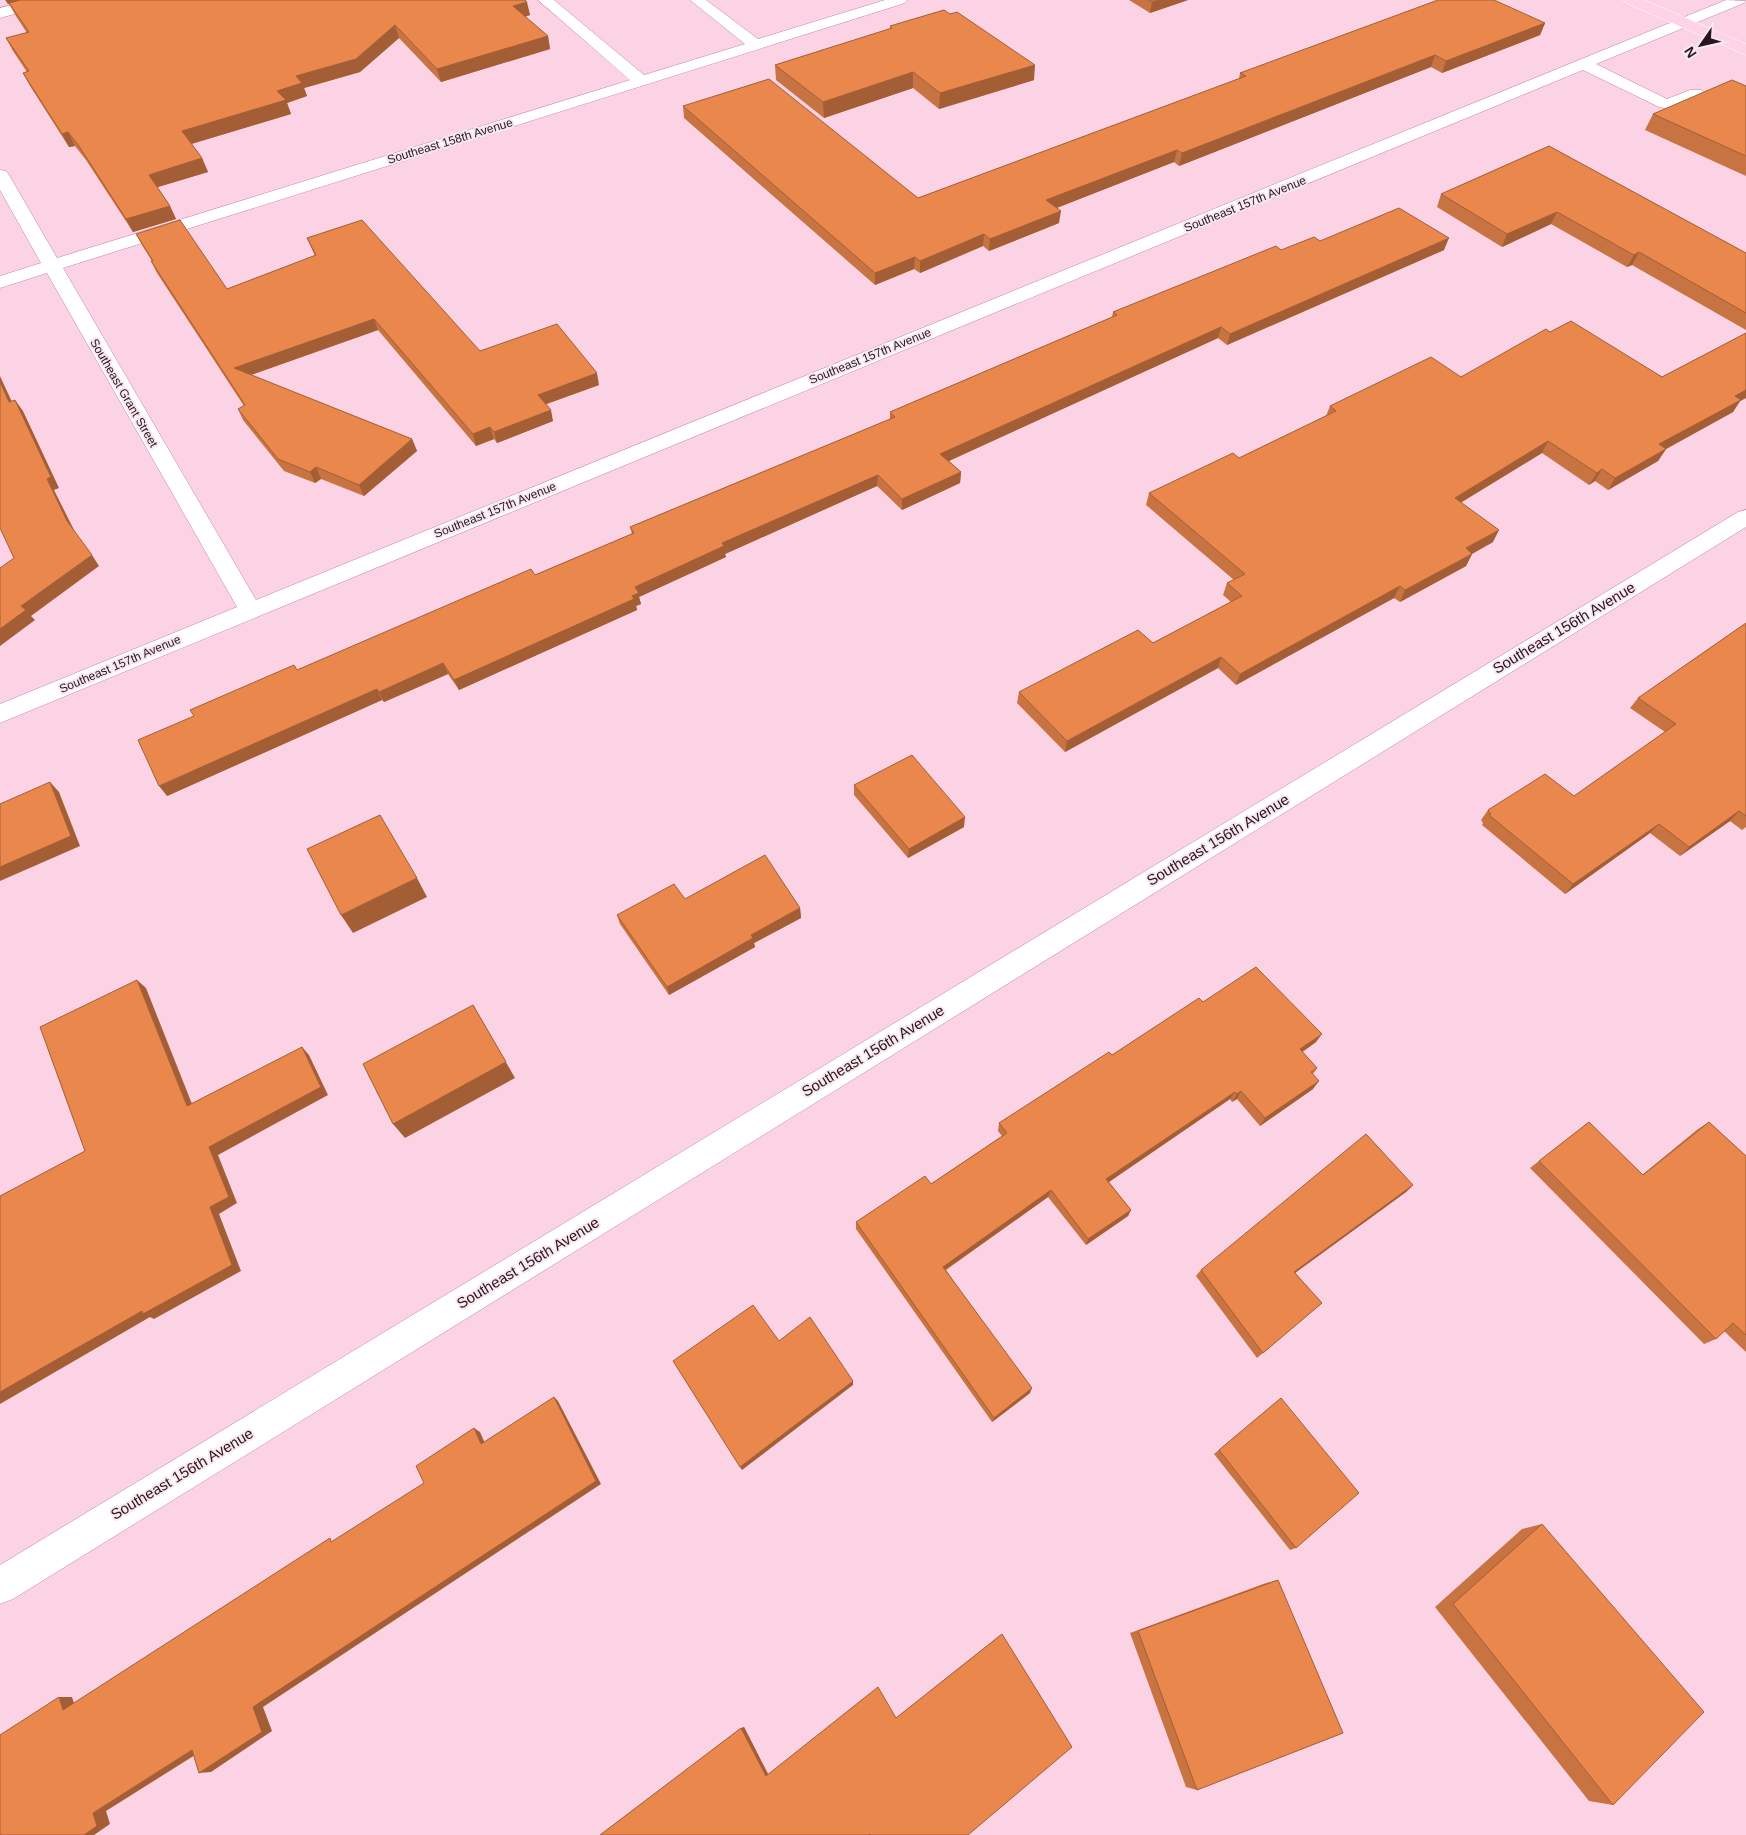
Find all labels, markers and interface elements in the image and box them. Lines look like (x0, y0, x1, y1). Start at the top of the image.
north arrow (1676, 20, 1726, 70)
text: N (1681, 44, 1700, 61)
street label: Southeast 158th Avenue (386, 115, 515, 167)
street label: Southeast 157th Avenue (1182, 173, 1308, 235)
street label: Southeast 157th Avenue (807, 325, 933, 387)
street label: Southeast Grant Street (87, 336, 161, 450)
street label: Southeast 157th Avenue (432, 479, 558, 541)
street label: Southeast 156th Avenue (1489, 578, 1638, 677)
street label: Southeast 157th Avenue (57, 632, 183, 696)
street label: Southeast 156th Avenue (1143, 790, 1292, 889)
street label: Southeast 156th Avenue (798, 1001, 947, 1100)
street label: Southeast 156th Avenue (453, 1213, 602, 1312)
street label: Southeast 156th Avenue (107, 1424, 256, 1523)

